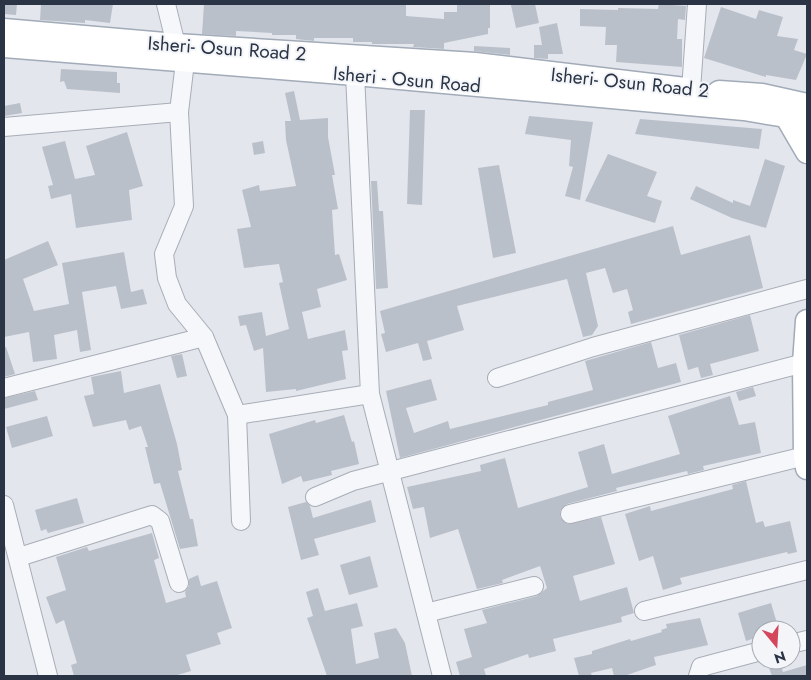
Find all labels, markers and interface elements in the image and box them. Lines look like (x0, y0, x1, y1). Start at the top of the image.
street label: Isheri- Osun Road 2 (147, 29, 307, 68)
street label: Isheri - Osun Road (332, 60, 482, 99)
street label: Isheri- Osun Road 2 (549, 61, 710, 104)
north arrow (751, 620, 801, 670)
text: N (772, 646, 788, 669)

